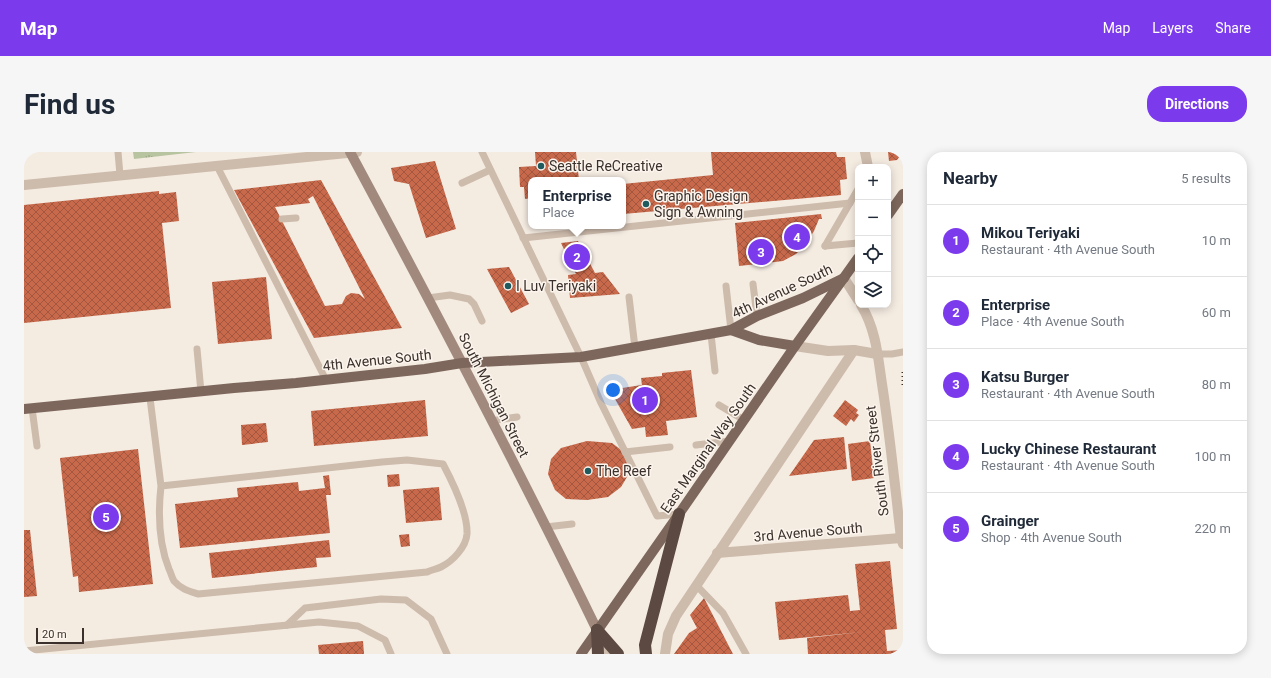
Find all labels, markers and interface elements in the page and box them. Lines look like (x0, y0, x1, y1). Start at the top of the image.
text: Map (20, 17, 58, 40)
text: Map (1103, 20, 1130, 36)
text: Layers (1152, 20, 1193, 36)
text: Share (1215, 20, 1251, 36)
button: Directions (1147, 86, 1247, 122)
text: Find us (24, 88, 115, 121)
place label: Seattle ReCreative (549, 158, 663, 174)
marker: Seattle ReCreative (536, 161, 546, 171)
map controls (855, 164, 891, 308)
button: + (855, 164, 891, 200)
text: Nearby (943, 168, 998, 188)
text: 5 results (1181, 171, 1231, 186)
popup (528, 177, 626, 229)
text: Enterprise (542, 187, 612, 205)
place label: Graphic Design Sign & Awning (654, 188, 748, 220)
marker: Graphic Design Sign & Awning (641, 199, 651, 209)
button: − (855, 200, 891, 236)
text: Place (542, 205, 575, 220)
pin: 4 (784, 222, 810, 252)
text: Mikou Teriyaki (981, 224, 1080, 242)
text: 1 (952, 233, 960, 248)
text: 10 m (1202, 233, 1231, 248)
button: locate (855, 236, 891, 272)
pin: 3 (748, 237, 774, 267)
pin: 2 (564, 242, 590, 272)
text: Restaurant · 4th Avenue South (981, 242, 1155, 257)
street label: 4th Avenue South (729, 261, 835, 321)
button: layers (855, 272, 891, 308)
place label: I Luv Teriyaki (516, 278, 596, 294)
marker: I Luv Teriyaki (503, 281, 513, 291)
text: Enterprise (981, 296, 1050, 314)
text: 2 (952, 305, 960, 320)
text: 60 m (1202, 305, 1231, 320)
text: Place · 4th Avenue South (981, 314, 1124, 329)
street label: South Michigan Street (456, 330, 533, 460)
street label: 4th Avenue South (322, 346, 432, 374)
text: Katsu Burger (981, 368, 1069, 386)
text: 3 (952, 377, 960, 392)
text: 80 m (1202, 377, 1231, 392)
your location (603, 380, 623, 400)
street label: East Marginal Way South (657, 380, 759, 516)
pin: 1 (632, 385, 658, 415)
text: Restaurant · 4th Avenue South (981, 386, 1155, 401)
street label: South River Street (862, 404, 892, 517)
text: Lucky Chinese Restaurant (981, 440, 1156, 458)
text: 4 (952, 449, 960, 464)
text: 100 m (1194, 449, 1231, 464)
text: Restaurant · 4th Avenue South (981, 458, 1155, 473)
place label: The Reef (596, 463, 651, 479)
marker: The Reef (583, 466, 593, 476)
pin: 5 (93, 502, 119, 532)
text: Grainger (981, 512, 1039, 530)
street label: 3rd Avenue South (753, 519, 863, 545)
text: 5 (952, 521, 960, 536)
text: 220 m (1194, 521, 1231, 536)
text: Shop · 4th Avenue South (981, 530, 1122, 545)
scale bar (36, 626, 84, 645)
text: 20 m (42, 628, 67, 641)

